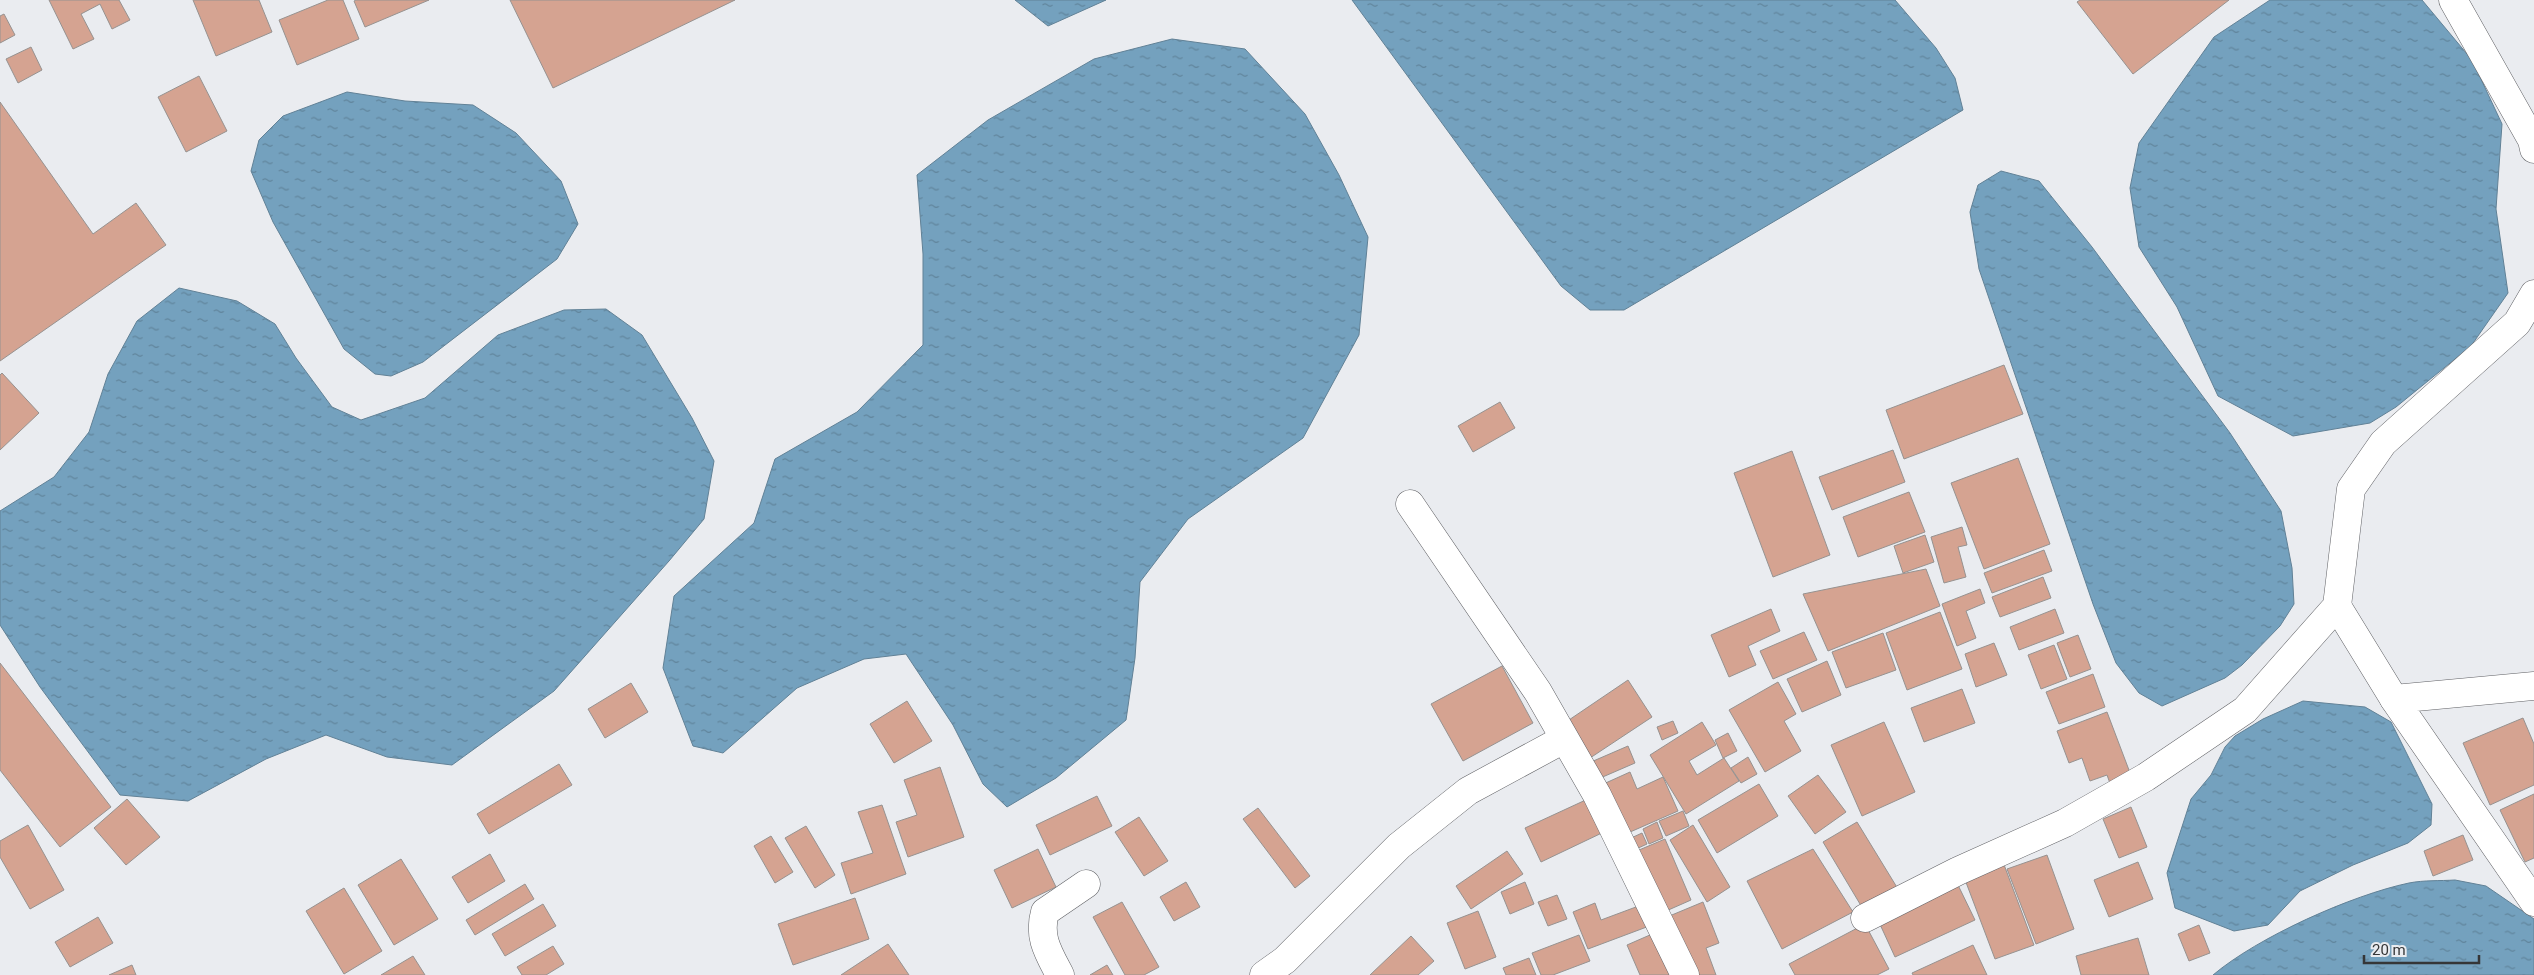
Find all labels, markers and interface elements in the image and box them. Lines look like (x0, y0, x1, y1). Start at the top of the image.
scale bar (2364, 932, 2479, 964)
text: 20 m (2372, 941, 2406, 959)

